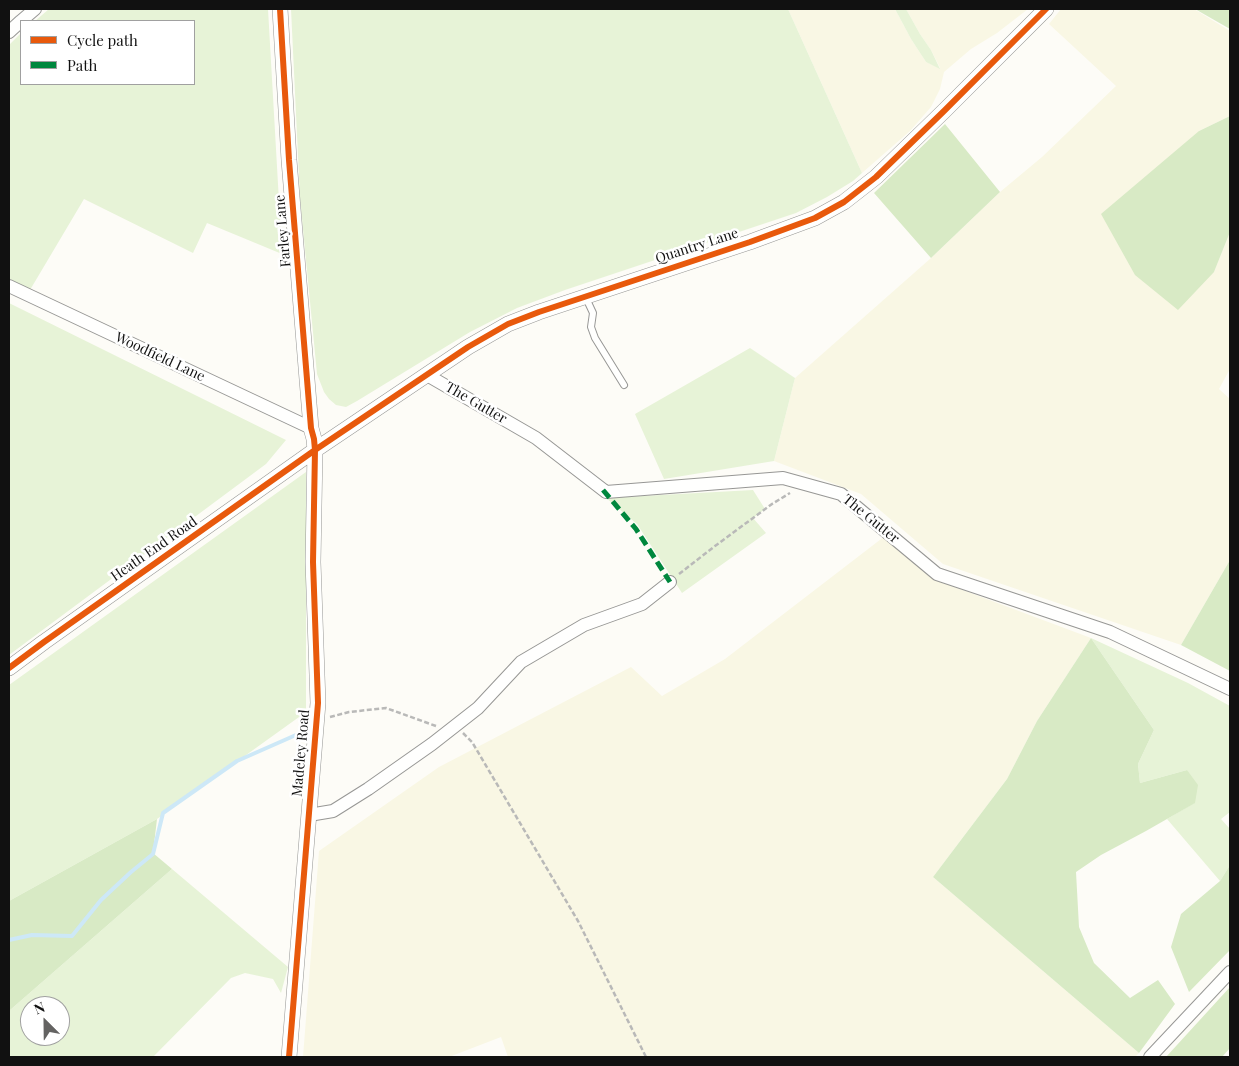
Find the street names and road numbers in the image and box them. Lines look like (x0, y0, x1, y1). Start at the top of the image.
street label: Farley Lane (271, 194, 295, 268)
street label: Quantry Lane (653, 225, 741, 267)
street label: Woodfield Lane (112, 329, 208, 385)
street label: The Gutter (442, 379, 510, 427)
street label: The Gutter (839, 491, 903, 547)
street label: Heath End Road (108, 513, 200, 585)
street label: Madeley Road (289, 709, 313, 797)

